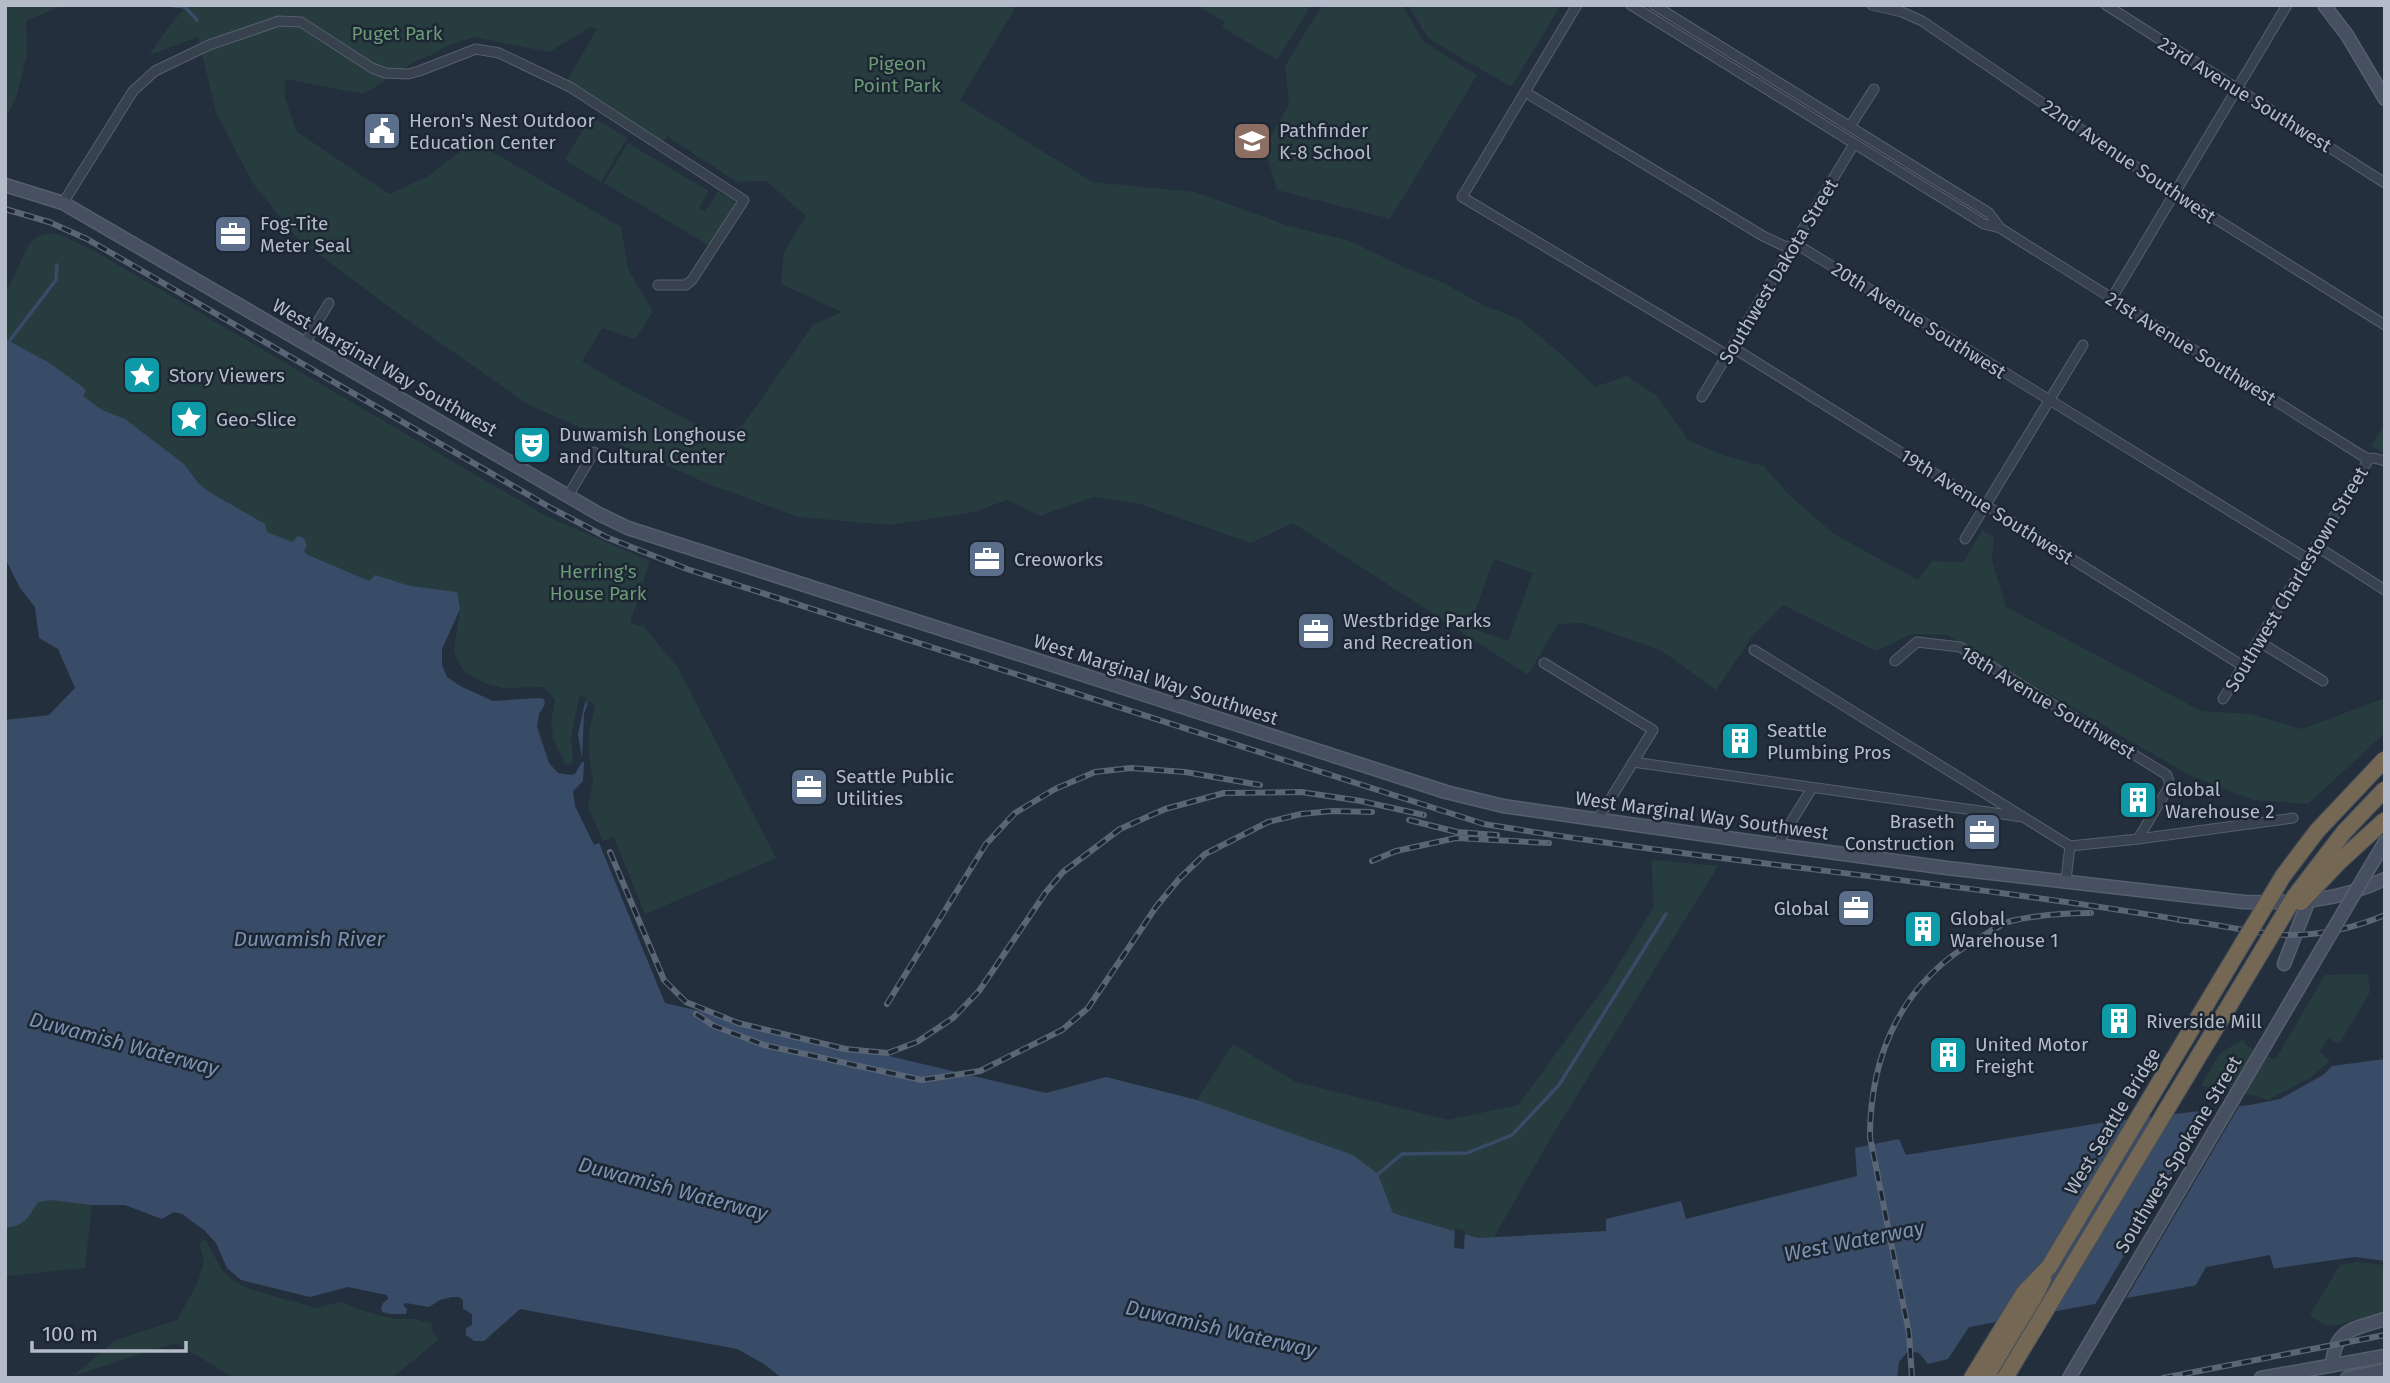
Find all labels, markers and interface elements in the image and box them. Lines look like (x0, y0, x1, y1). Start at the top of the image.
park label: Puget Park (352, 22, 443, 45)
street label: 23rd Avenue Southwest (2154, 32, 2336, 157)
park label: Pigeon Point Park (853, 52, 941, 97)
street label: 22nd Avenue Southwest (2037, 95, 2220, 228)
place label: Heron's Nest Outdoor Education Center (409, 109, 595, 154)
public building icon: Heron's Nest Outdoor Education Center (361, 110, 403, 152)
place label: Pathfinder K-8 School (1279, 119, 1371, 164)
school or university icon: Pathfinder K-8 School (1231, 120, 1273, 162)
street label: Southwest Dakota Street (1714, 174, 1843, 368)
place label: Fog-Tite Meter Seal (260, 212, 351, 257)
office icon: Fog-Tite Meter Seal (212, 213, 254, 255)
street label: 20th Avenue Southwest (1827, 257, 2010, 384)
street label: 21st Avenue Southwest (2101, 287, 2280, 410)
street label: West Marginal Way Southwest (268, 294, 501, 441)
place icon: Story Viewers (121, 354, 163, 396)
place label: Story Viewers (169, 364, 285, 387)
place icon: Geo-Slice (168, 398, 210, 440)
place label: Geo-Slice (216, 408, 297, 431)
place label: Duwamish Longhouse and Cultural Center (559, 423, 746, 468)
theatre icon: Duwamish Longhouse and Cultural Center (511, 424, 553, 466)
street label: 19th Avenue Southwest (1896, 444, 2078, 569)
street label: Southwest Charlestown Street (2220, 463, 2373, 696)
office icon: Creoworks (966, 538, 1008, 580)
place label: Creoworks (1014, 548, 1103, 571)
park label: Herring's House Park (550, 560, 647, 605)
place label: Westbridge Parks and Recreation (1343, 609, 1491, 654)
office icon: Westbridge Parks and Recreation (1295, 610, 1337, 652)
street label: West Marginal Way Southwest (1031, 629, 1281, 730)
street label: 18th Avenue Southwest (1956, 641, 2140, 764)
place label: Seattle Plumbing Pros (1767, 719, 1891, 764)
building icon: Seattle Plumbing Pros (1719, 720, 1761, 762)
place label: Seattle Public Utilities (836, 765, 954, 810)
office icon: Seattle Public Utilities (788, 766, 830, 808)
place label: Global Warehouse 2 (2165, 778, 2275, 823)
building icon: Global Warehouse 2 (2117, 779, 2159, 821)
street label: West Marginal Way Southwest (1574, 786, 1830, 845)
place label: Braseth Construction (1845, 810, 1955, 855)
office icon: Braseth Construction (1961, 811, 2003, 853)
office icon: Global (1835, 887, 1877, 929)
place label: Global (1774, 897, 1829, 920)
place label: Global Warehouse 1 (1950, 907, 2058, 952)
building icon: Global Warehouse 1 (1902, 908, 1944, 950)
water label: Duwamish River (234, 926, 385, 952)
building icon: Riverside Mill (2098, 1000, 2140, 1042)
water label: Duwamish Waterway (26, 1006, 222, 1082)
place label: Riverside Mill (2146, 1010, 2262, 1033)
place label: United Motor Freight (1975, 1033, 2089, 1078)
building icon: United Motor Freight (1927, 1034, 1969, 1076)
street label: West Seattle Bridge (2059, 1044, 2165, 1199)
street label: Southwest Spokane Street (2110, 1051, 2247, 1257)
water label: Duwamish Waterway (575, 1151, 771, 1227)
water label: West Waterway (1782, 1215, 1927, 1267)
water label: Duwamish Waterway (1123, 1294, 1320, 1364)
scale bar (32, 1310, 186, 1354)
text: 100 m (42, 1321, 98, 1347)

